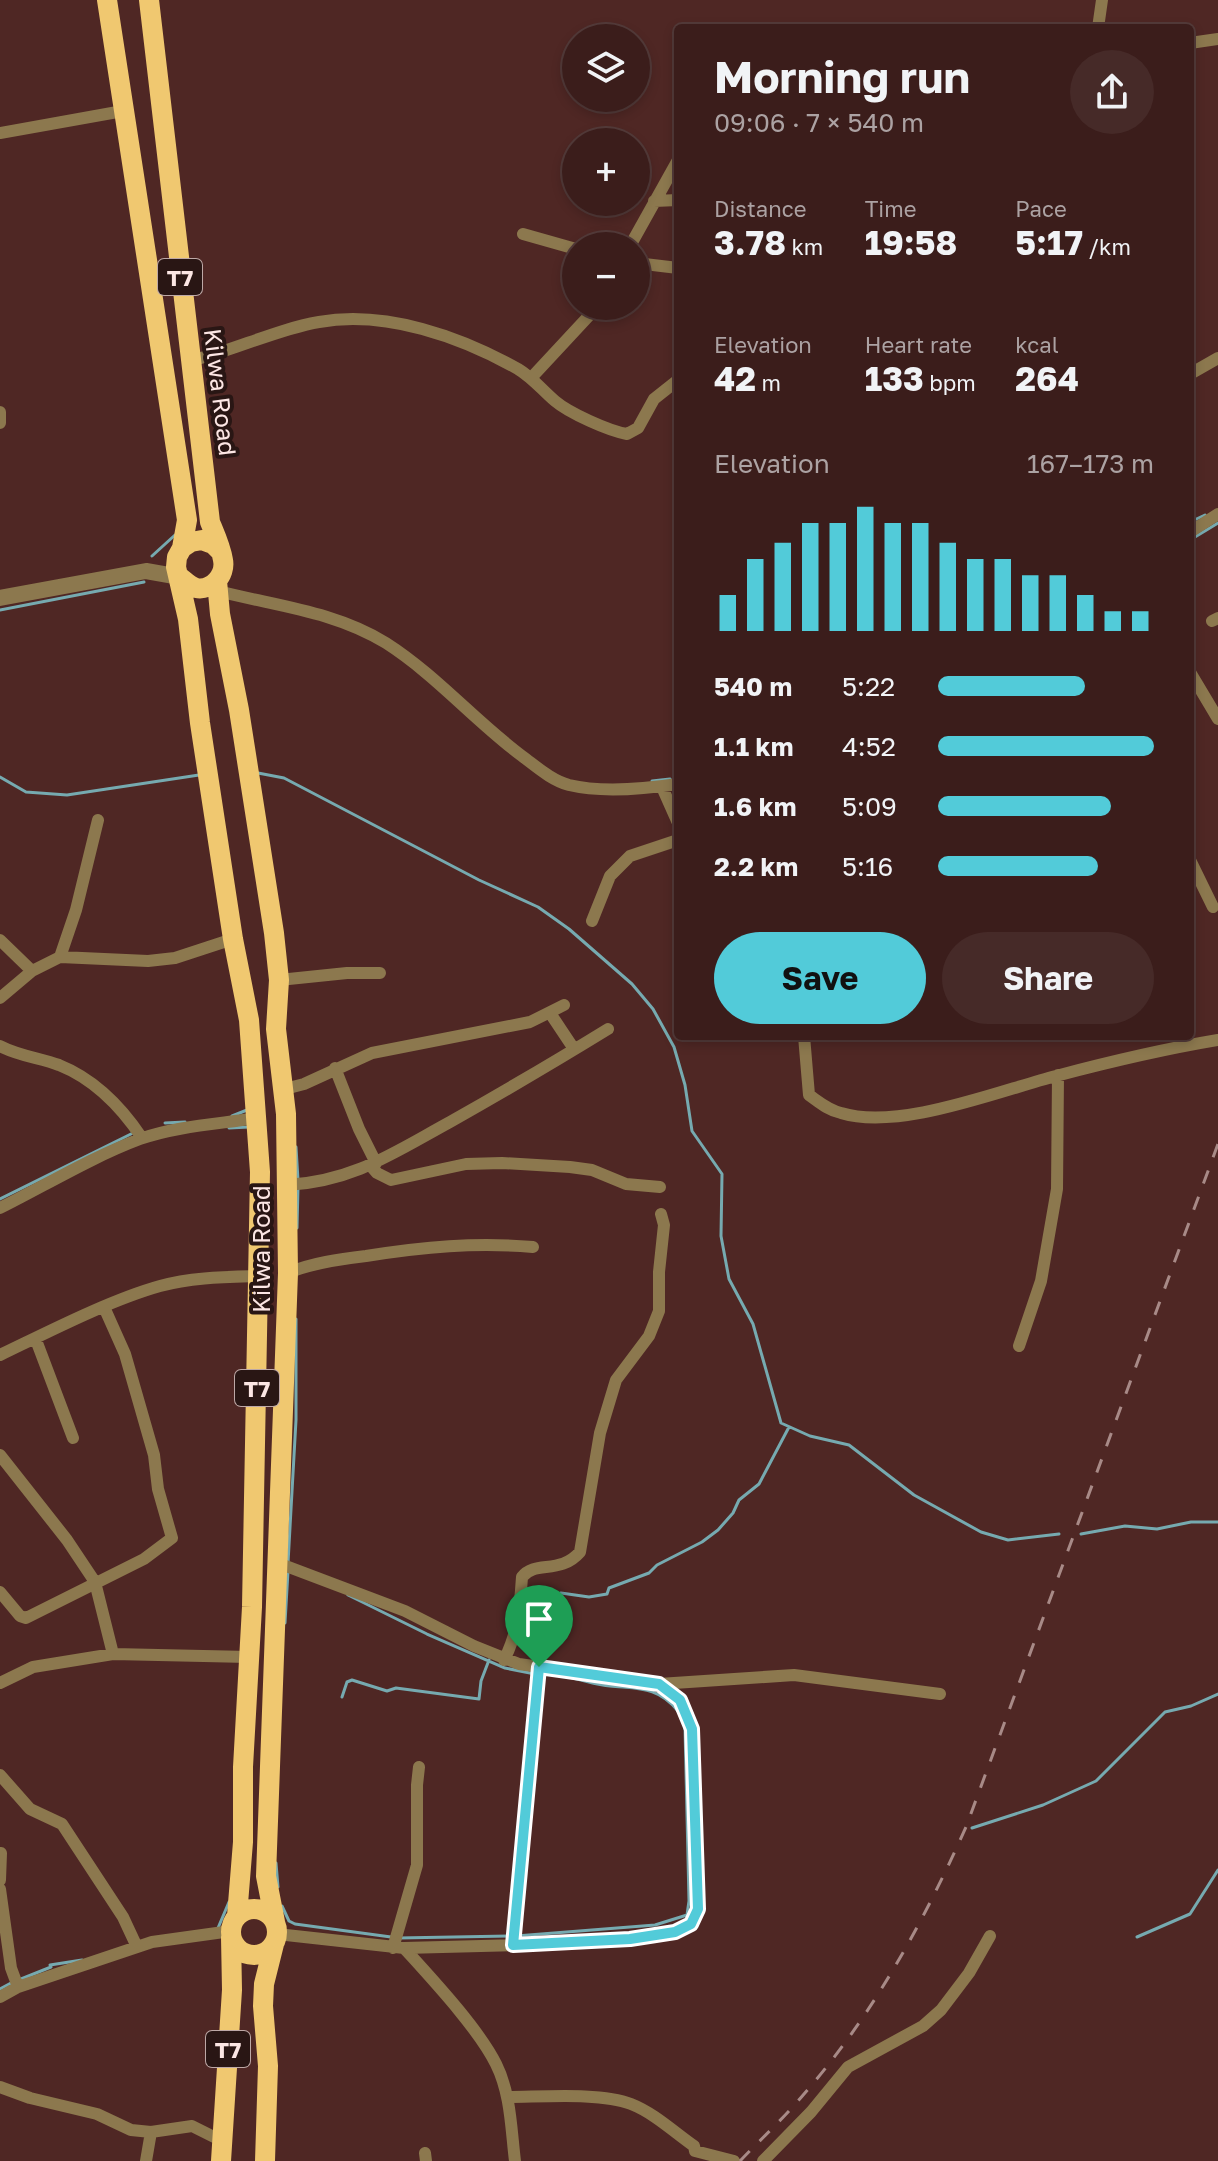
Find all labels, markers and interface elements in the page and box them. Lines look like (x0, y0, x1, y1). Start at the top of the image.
map controls (562, 24, 650, 320)
button: layers (562, 24, 650, 112)
text: Morning run (714, 50, 970, 103)
button: share (1070, 50, 1154, 134)
text: 09:06 · 7 × 540 m (714, 107, 924, 138)
button: + (562, 128, 650, 216)
text: Distance (714, 195, 806, 222)
text: Time (865, 195, 916, 222)
text: Pace (1015, 195, 1067, 222)
text: 3.78 (714, 222, 786, 262)
text: 19:58 (865, 222, 957, 262)
text: 5:17 (1015, 222, 1083, 262)
button: − (562, 232, 650, 320)
text: km (786, 233, 823, 260)
text: /km (1083, 233, 1131, 260)
road number: T7 (158, 259, 202, 295)
street label: Kilwa Road (199, 327, 243, 457)
text: Elevation (714, 331, 812, 358)
text: Heart rate (865, 331, 972, 358)
text: kcal (1015, 331, 1059, 358)
text: 42 (714, 358, 756, 398)
text: 133 (865, 358, 924, 398)
text: 264 (1015, 358, 1079, 398)
text: m (756, 369, 781, 396)
text: bpm (924, 369, 976, 396)
text: Elevation (714, 448, 830, 479)
text: 167–173 m (1027, 448, 1154, 479)
text: 540 m (714, 671, 792, 702)
text: 5:22 (842, 671, 895, 702)
text: 1.1 km (714, 731, 793, 762)
text: 4:52 (842, 731, 896, 762)
text: 1.6 km (714, 791, 797, 822)
text: 5:09 (842, 791, 897, 822)
text: 2.2 km (714, 851, 798, 882)
text: 5:16 (842, 851, 893, 882)
button: Save (714, 932, 926, 1024)
button: Share (942, 932, 1154, 1024)
street label: Kilwa Road (246, 1185, 275, 1313)
road number: T7 (235, 1370, 279, 1406)
pin (505, 1585, 573, 1667)
icon: arrive (517, 1597, 561, 1641)
road number: T7 (206, 2031, 250, 2067)

